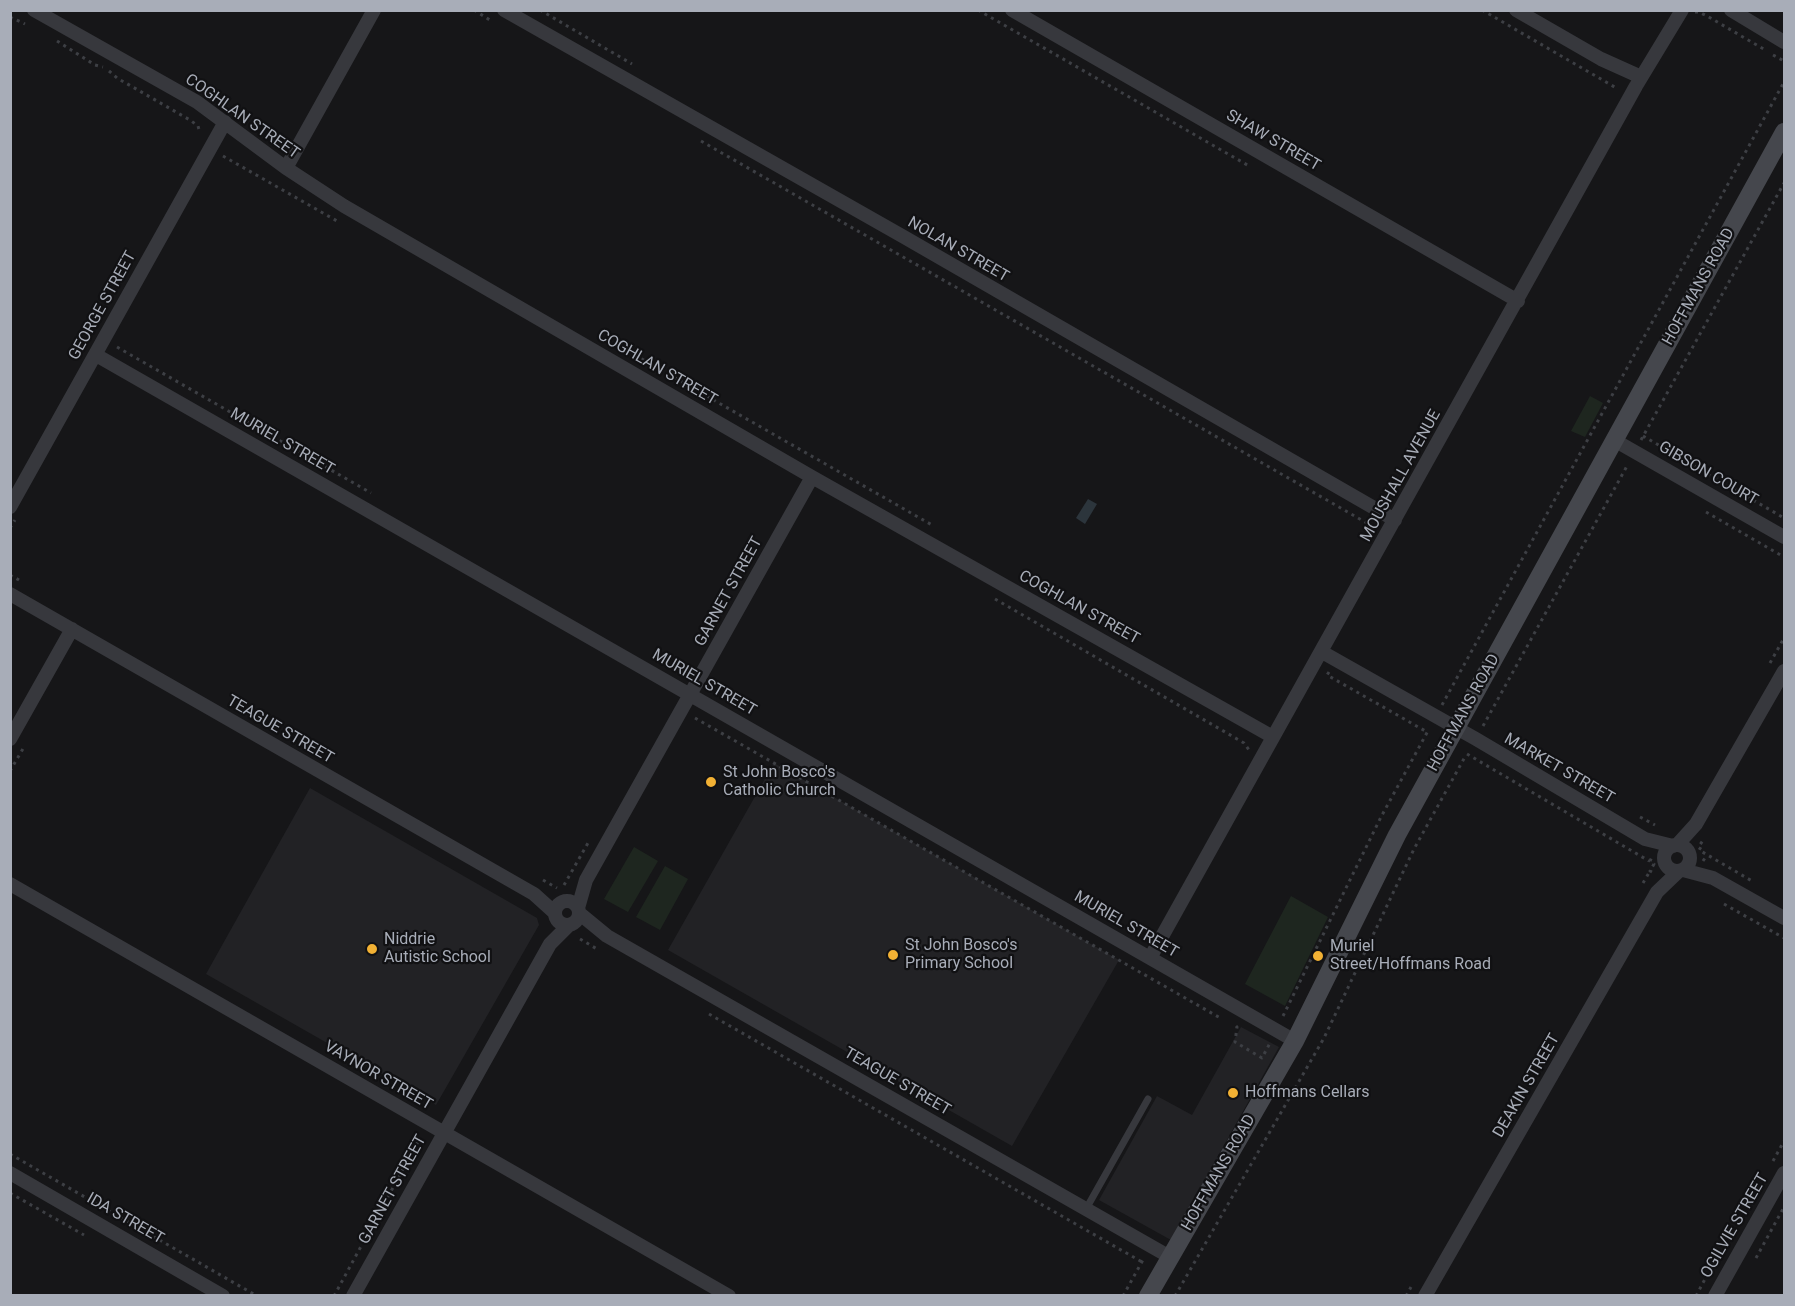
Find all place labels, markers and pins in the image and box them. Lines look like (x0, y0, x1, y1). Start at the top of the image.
place label: St John Bosco's Catholic Church (723, 763, 836, 801)
marker: St John Bosco's Catholic Church (704, 775, 718, 789)
place label: Niddrie Autistic School (384, 930, 491, 968)
place label: St John Bosco's Primary School (905, 936, 1017, 974)
place label: Muriel Street/Hoffmans Road (1330, 937, 1491, 975)
marker: Niddrie Autistic School (365, 942, 379, 956)
marker: St John Bosco's Primary School (886, 948, 900, 962)
marker: Muriel Street/Hoffmans Road (1311, 949, 1325, 963)
place label: Hoffmans Cellars (1245, 1083, 1370, 1103)
marker: Hoffmans Cellars (1226, 1086, 1240, 1100)

